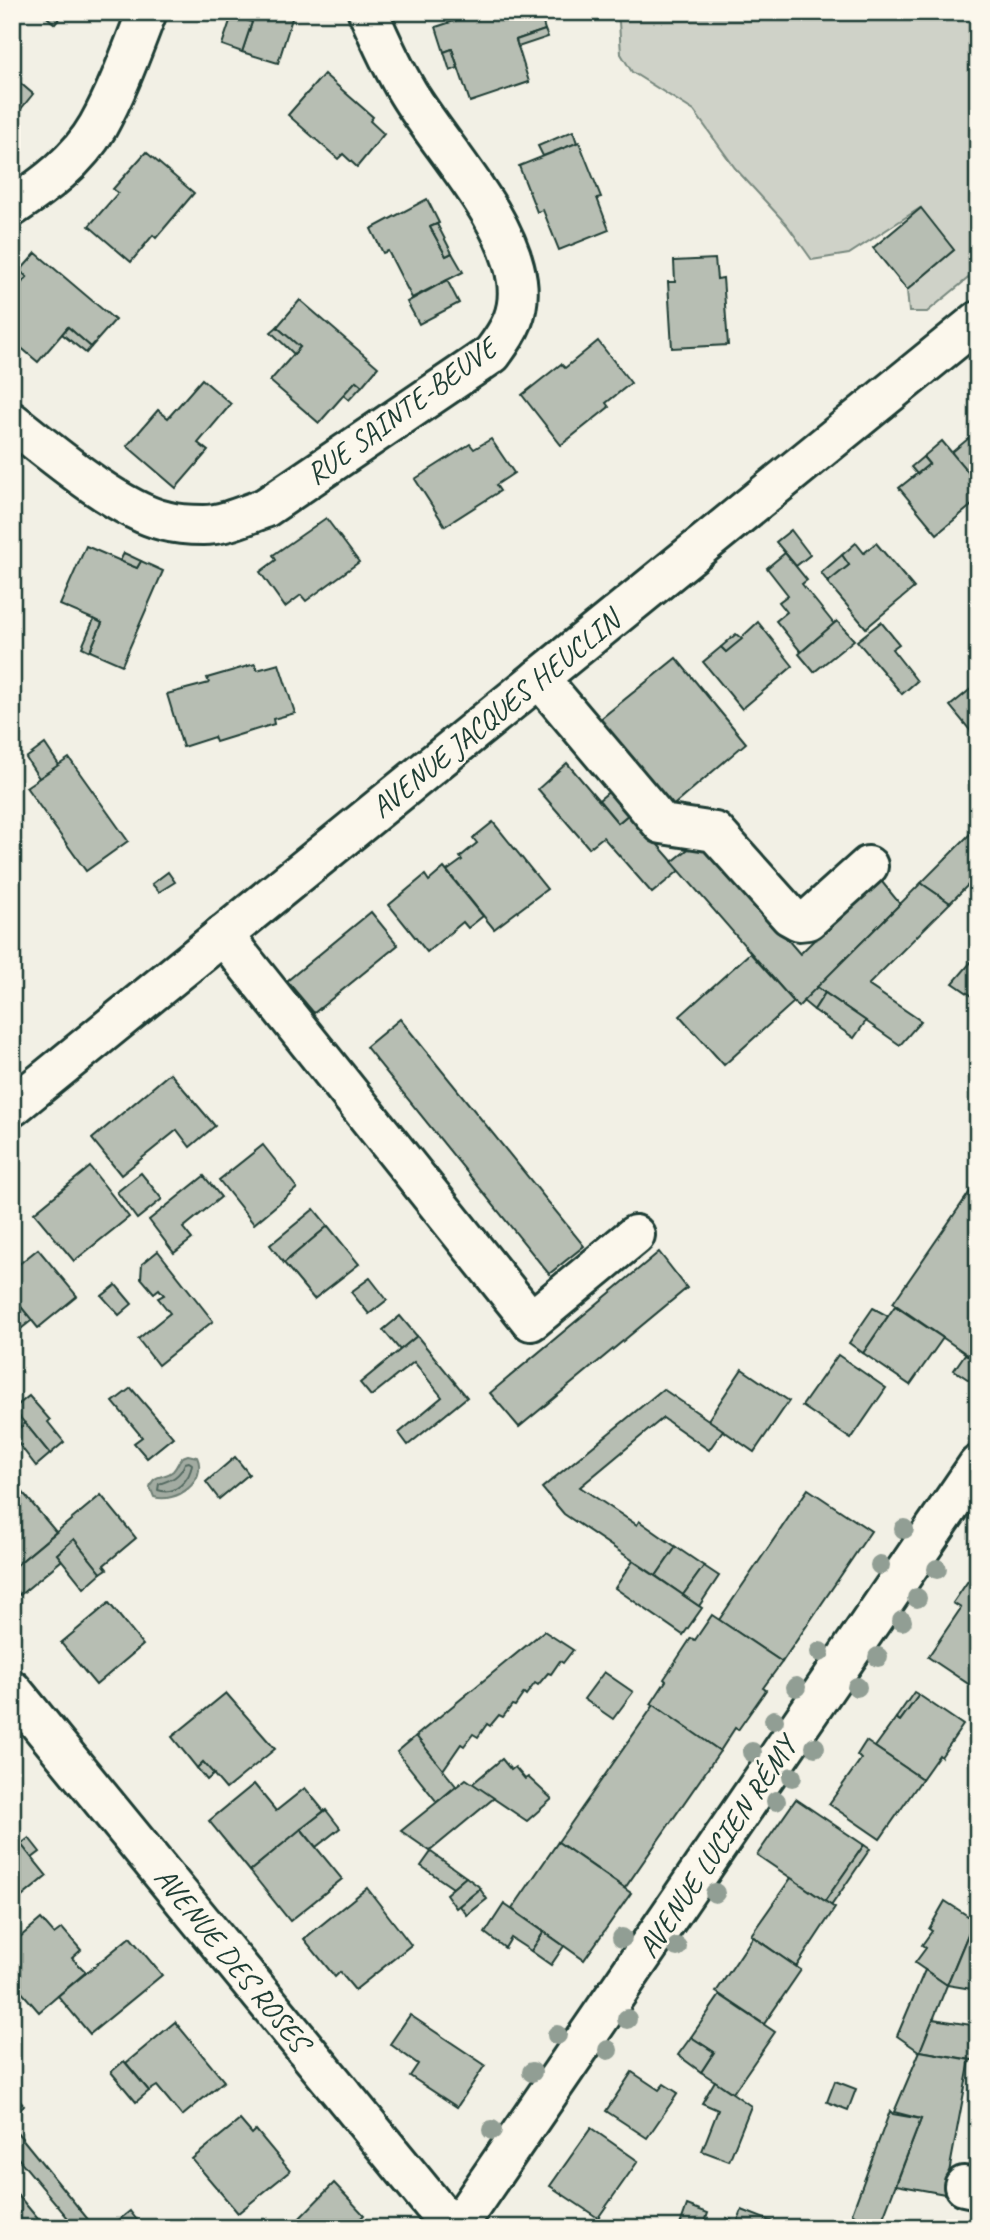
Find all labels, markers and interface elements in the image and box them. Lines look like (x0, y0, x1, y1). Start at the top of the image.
street label: RUE SAINTE-BEUVE (298, 327, 507, 493)
street label: AVENUE JACQUES HEUCLIN (363, 599, 631, 826)
street label: AVENUE LUCIEN RÉMY (629, 1725, 808, 1965)
street label: AVENUE DES ROSES (146, 1859, 321, 2063)

